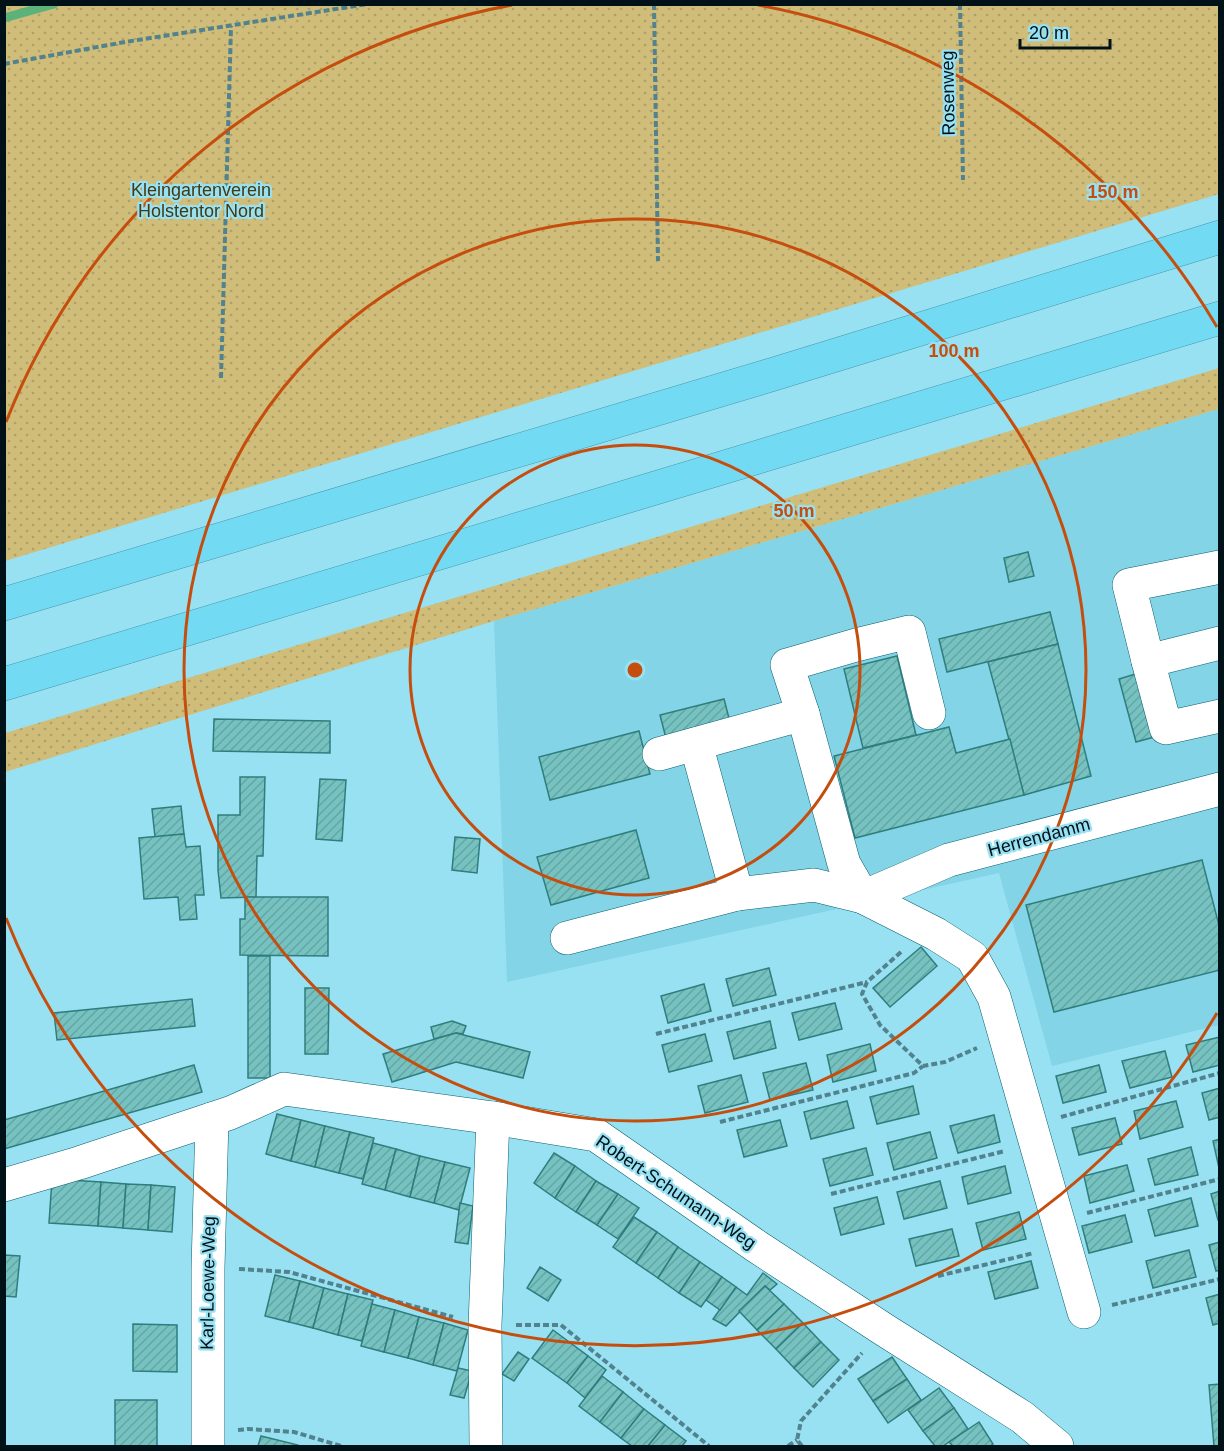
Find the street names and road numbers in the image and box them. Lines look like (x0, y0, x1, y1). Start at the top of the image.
street label: Rosenweg (937, 50, 959, 136)
street label: Herrendamm (986, 814, 1092, 860)
street label: Robert-Schumann-Weg (592, 1131, 760, 1253)
street label: Karl-Loewe-Weg (197, 1216, 219, 1350)

